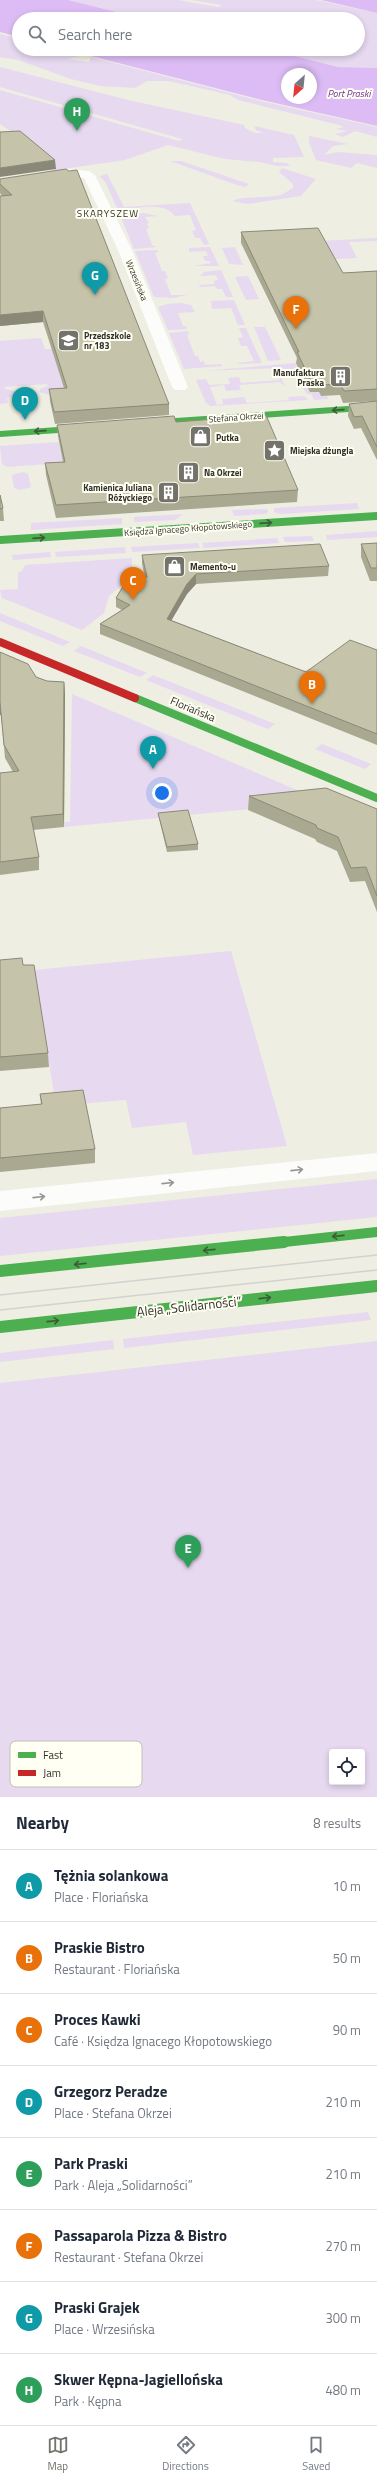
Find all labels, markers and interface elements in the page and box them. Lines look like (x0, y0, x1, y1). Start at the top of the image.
search box (12, 12, 365, 56)
icon: search (26, 23, 48, 45)
text: Search here (58, 23, 132, 46)
north arrow (281, 68, 317, 104)
water label: Port Praski (327, 86, 373, 101)
pin: H (64, 98, 90, 131)
district label: SKARYSZEW (77, 206, 139, 221)
street label: Wrzesińska (123, 257, 151, 303)
pin: G (82, 262, 108, 295)
pin: F (283, 296, 309, 329)
school or university icon: Przedszkole nr 183 (56, 327, 82, 353)
place label: Przedszkole nr 183 (84, 329, 131, 352)
building icon: Manufaktura Praska (327, 364, 353, 390)
place label: Manufaktura Praska (273, 366, 324, 389)
pin: D (12, 387, 38, 420)
one-way arrow (332, 406, 345, 413)
street label: Stefana Okrzei (208, 409, 264, 425)
shop icon: Putka (187, 424, 213, 450)
one-way arrow (34, 428, 47, 435)
place label: Putka (216, 431, 239, 444)
place icon: Miejska dżungla (262, 437, 288, 463)
place label: Miejska dżungla (290, 444, 354, 457)
building icon: Na Okrzei (175, 459, 201, 485)
place label: Na Okrzei (204, 466, 242, 479)
building icon: Kamienica Juliana Różyckiego (155, 479, 181, 505)
place label: Kamienica Juliana Różyckiego (83, 481, 152, 504)
street label: Księdza Ignacego Kłopotowskiego (124, 517, 253, 539)
one-way arrow (259, 520, 272, 527)
one-way arrow (32, 534, 45, 541)
shop icon: Memento-u (161, 553, 187, 579)
place label: Memento-u (190, 560, 236, 573)
pin: C (120, 567, 146, 600)
pin: B (299, 671, 325, 704)
street label: Floriańska (168, 692, 218, 726)
pin: A (140, 736, 166, 769)
your location (152, 783, 172, 803)
one-way arrow (290, 1167, 303, 1174)
one-way arrow (161, 1180, 174, 1187)
one-way arrow (32, 1193, 45, 1200)
one-way arrow (332, 1232, 345, 1240)
one-way arrow (203, 1246, 216, 1254)
one-way arrow (74, 1260, 87, 1268)
street label: Aleja „Solidarności” (136, 1291, 242, 1321)
one-way arrow (258, 1294, 271, 1302)
one-way arrow (46, 1317, 59, 1325)
pin: E (175, 1535, 201, 1568)
legend (10, 1741, 142, 1787)
text: Fast (43, 1747, 63, 1763)
map controls (329, 1749, 365, 1785)
button: locate (329, 1749, 365, 1785)
text: Jam (43, 1765, 61, 1781)
text: Nearby (16, 1810, 69, 1836)
text: 8 results (313, 1813, 361, 1833)
text: Tężnia solankowa (54, 1864, 168, 1887)
text: A (25, 1876, 33, 1896)
text: 10 m (333, 1876, 361, 1896)
text: Place · Floriańska (54, 1887, 148, 1907)
text: Praskie Bistro (54, 1936, 145, 1959)
text: B (25, 1948, 33, 1968)
text: 50 m (333, 1948, 361, 1968)
text: Restaurant · Floriańska (54, 1959, 180, 1979)
text: Proces Kawki (54, 2008, 141, 2031)
text: C (25, 2020, 33, 2040)
text: 90 m (333, 2020, 361, 2040)
text: Café · Księdza Ignacego Kłopotowskiego (54, 2031, 272, 2051)
text: Grzegorz Peradze (54, 2080, 167, 2103)
text: D (25, 2092, 33, 2112)
text: 210 m (325, 2092, 361, 2112)
text: Place · Stefana Okrzei (54, 2103, 172, 2123)
text: Park Praski (54, 2152, 128, 2175)
text: E (25, 2164, 33, 2184)
text: 210 m (325, 2164, 361, 2184)
text: Park · Aleja „Solidarności” (54, 2175, 193, 2195)
text: Passaparola Pizza & Bistro (54, 2224, 227, 2247)
text: F (26, 2236, 32, 2256)
text: 270 m (325, 2236, 361, 2256)
text: Restaurant · Stefana Okrzei (54, 2247, 203, 2267)
text: Praski Grajek (54, 2296, 140, 2319)
text: G (25, 2308, 33, 2328)
text: 300 m (325, 2308, 361, 2328)
text: Place · Wrzesińska (54, 2319, 155, 2339)
text: Skwer Kępna-Jagiellońska (54, 2368, 223, 2391)
text: H (25, 2380, 33, 2400)
text: 480 m (325, 2380, 361, 2400)
text: Park · Kępna (54, 2391, 122, 2411)
tab: Map (47, 2434, 69, 2474)
tab: Directions (162, 2434, 209, 2474)
tab: Saved (302, 2434, 330, 2474)

